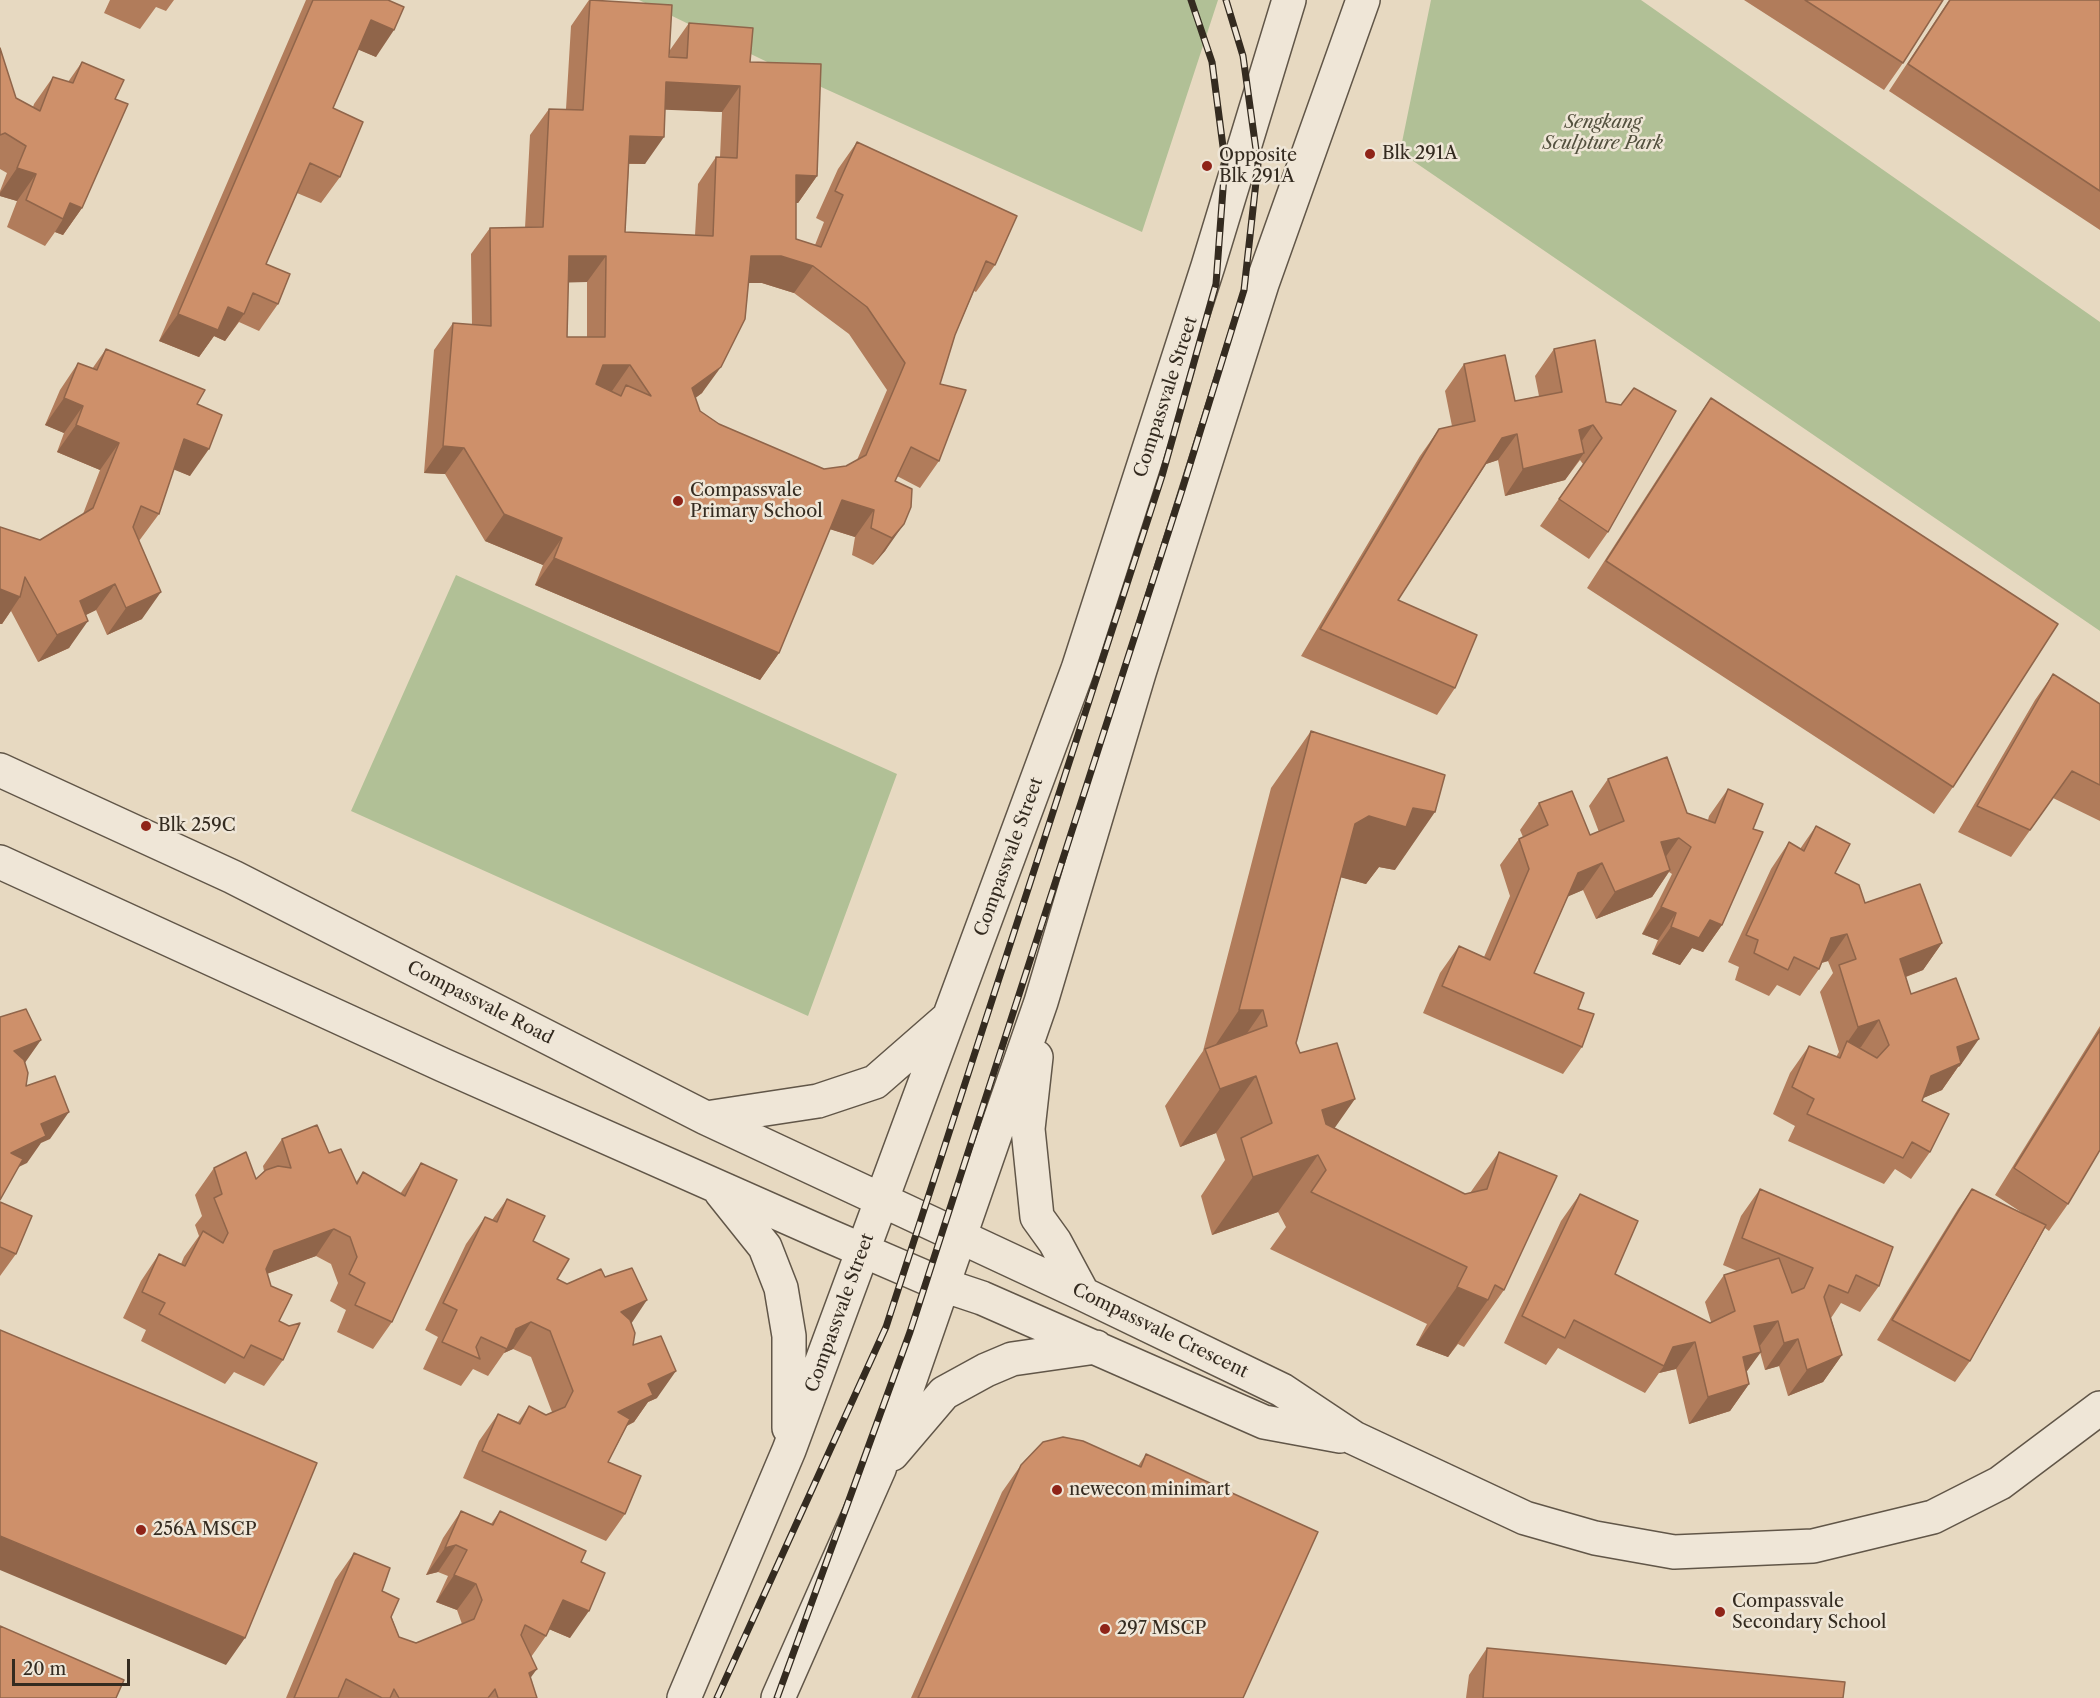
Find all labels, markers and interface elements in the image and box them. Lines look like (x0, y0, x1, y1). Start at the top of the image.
park label: Sengkang Sculpture Park (1543, 112, 1663, 154)
place label: Blk 291A (1382, 143, 1458, 165)
place label: Opposite Blk 291A (1219, 145, 1297, 188)
marker: Blk 291A (1363, 147, 1377, 161)
marker: Opposite Blk 291A (1200, 159, 1214, 173)
street label: Compassvale Street (1130, 314, 1202, 480)
place label: Compassvale Primary School (690, 480, 823, 522)
marker: Compassvale Primary School (671, 494, 685, 508)
street label: Compassvale Street (970, 774, 1048, 940)
place label: Blk 259C (158, 815, 236, 837)
marker: Blk 259C (139, 819, 153, 833)
street label: Compassvale Road (403, 957, 557, 1049)
street label: Compassvale Street (801, 1230, 879, 1396)
street label: Compassvale Crescent (1069, 1279, 1251, 1383)
place label: newecon minimart (1069, 1479, 1230, 1501)
marker: newecon minimart (1050, 1483, 1064, 1497)
place label: 256A MSCP (153, 1519, 257, 1541)
marker: 256A MSCP (134, 1523, 148, 1537)
place label: Compassvale Secondary School (1732, 1591, 1886, 1634)
marker: Compassvale Secondary School (1713, 1605, 1727, 1619)
place label: 297 MSCP (1117, 1618, 1206, 1640)
marker: 297 MSCP (1098, 1622, 1112, 1636)
scale bar (15, 1647, 134, 1685)
text: 20 m (23, 1658, 66, 1680)

